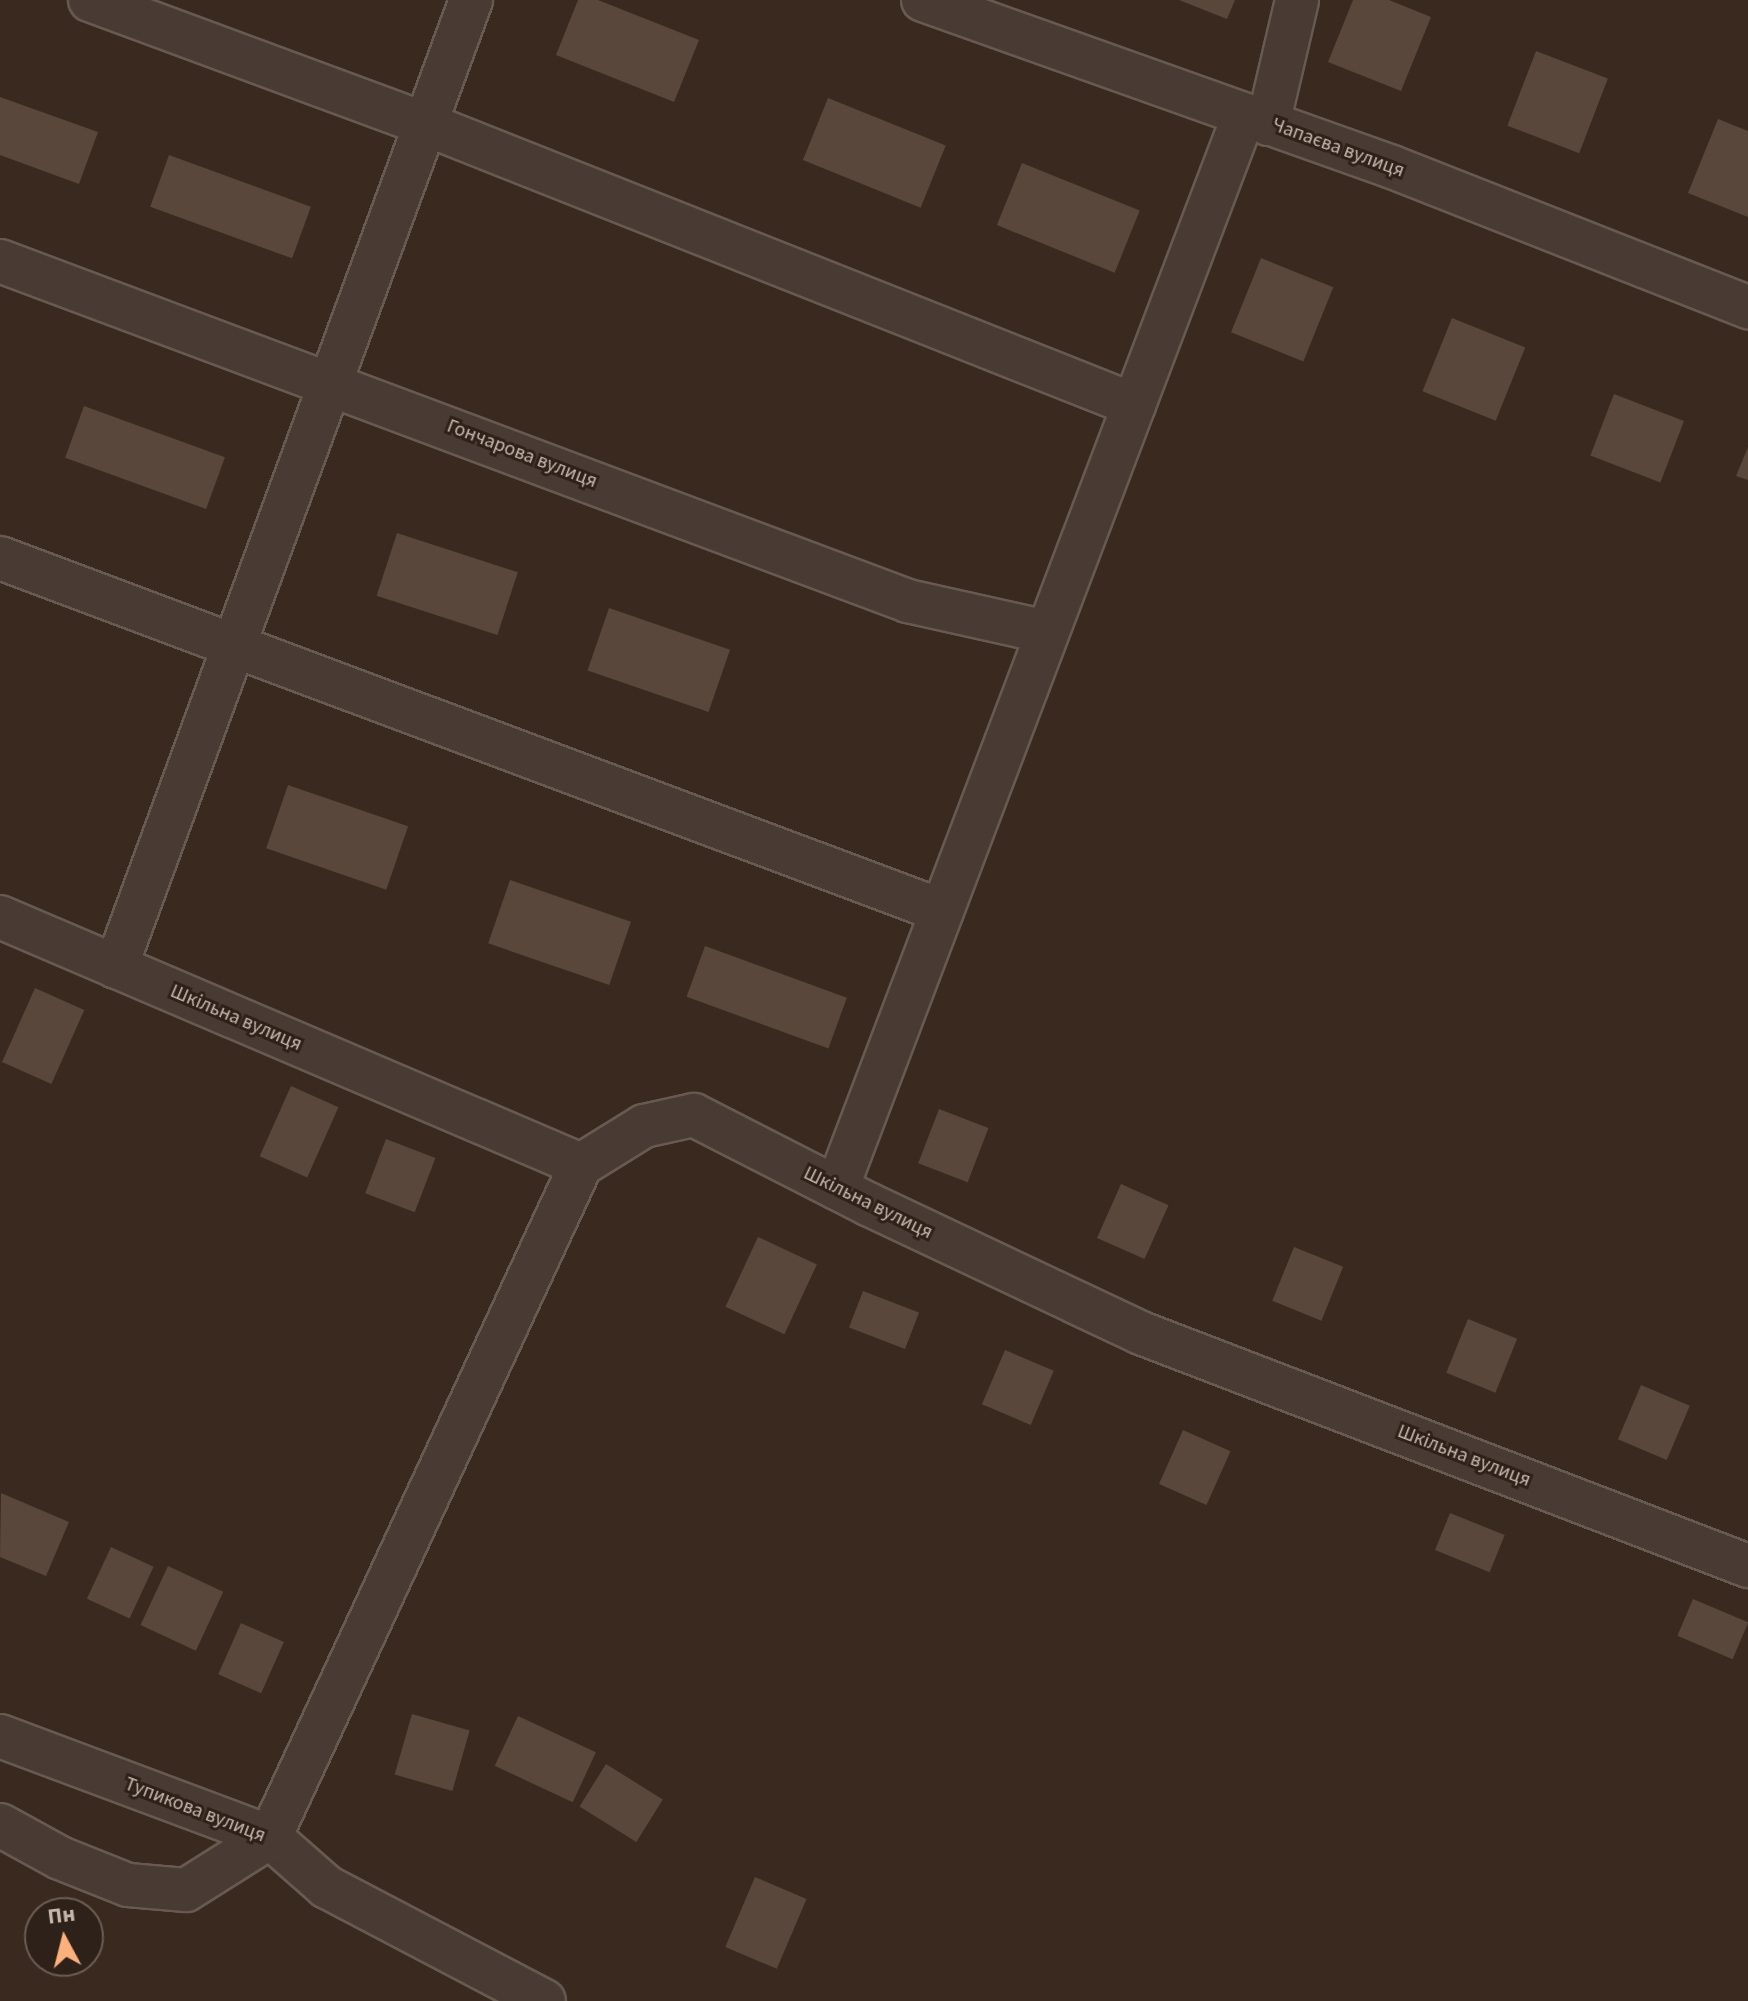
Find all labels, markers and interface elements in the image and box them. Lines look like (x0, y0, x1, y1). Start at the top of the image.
street label: Чапаєва вулиця (1268, 113, 1408, 183)
street label: Гончарова вулиця (443, 414, 601, 494)
street label: Шкільна вулиця (167, 979, 305, 1057)
street label: Шкільна вулиця (799, 1161, 937, 1245)
street label: Шкільна вулиця (1394, 1420, 1534, 1492)
street label: Тупикова вулиця (121, 1772, 269, 1848)
north arrow (24, 1897, 104, 1977)
text: Пн (46, 1898, 77, 1933)

